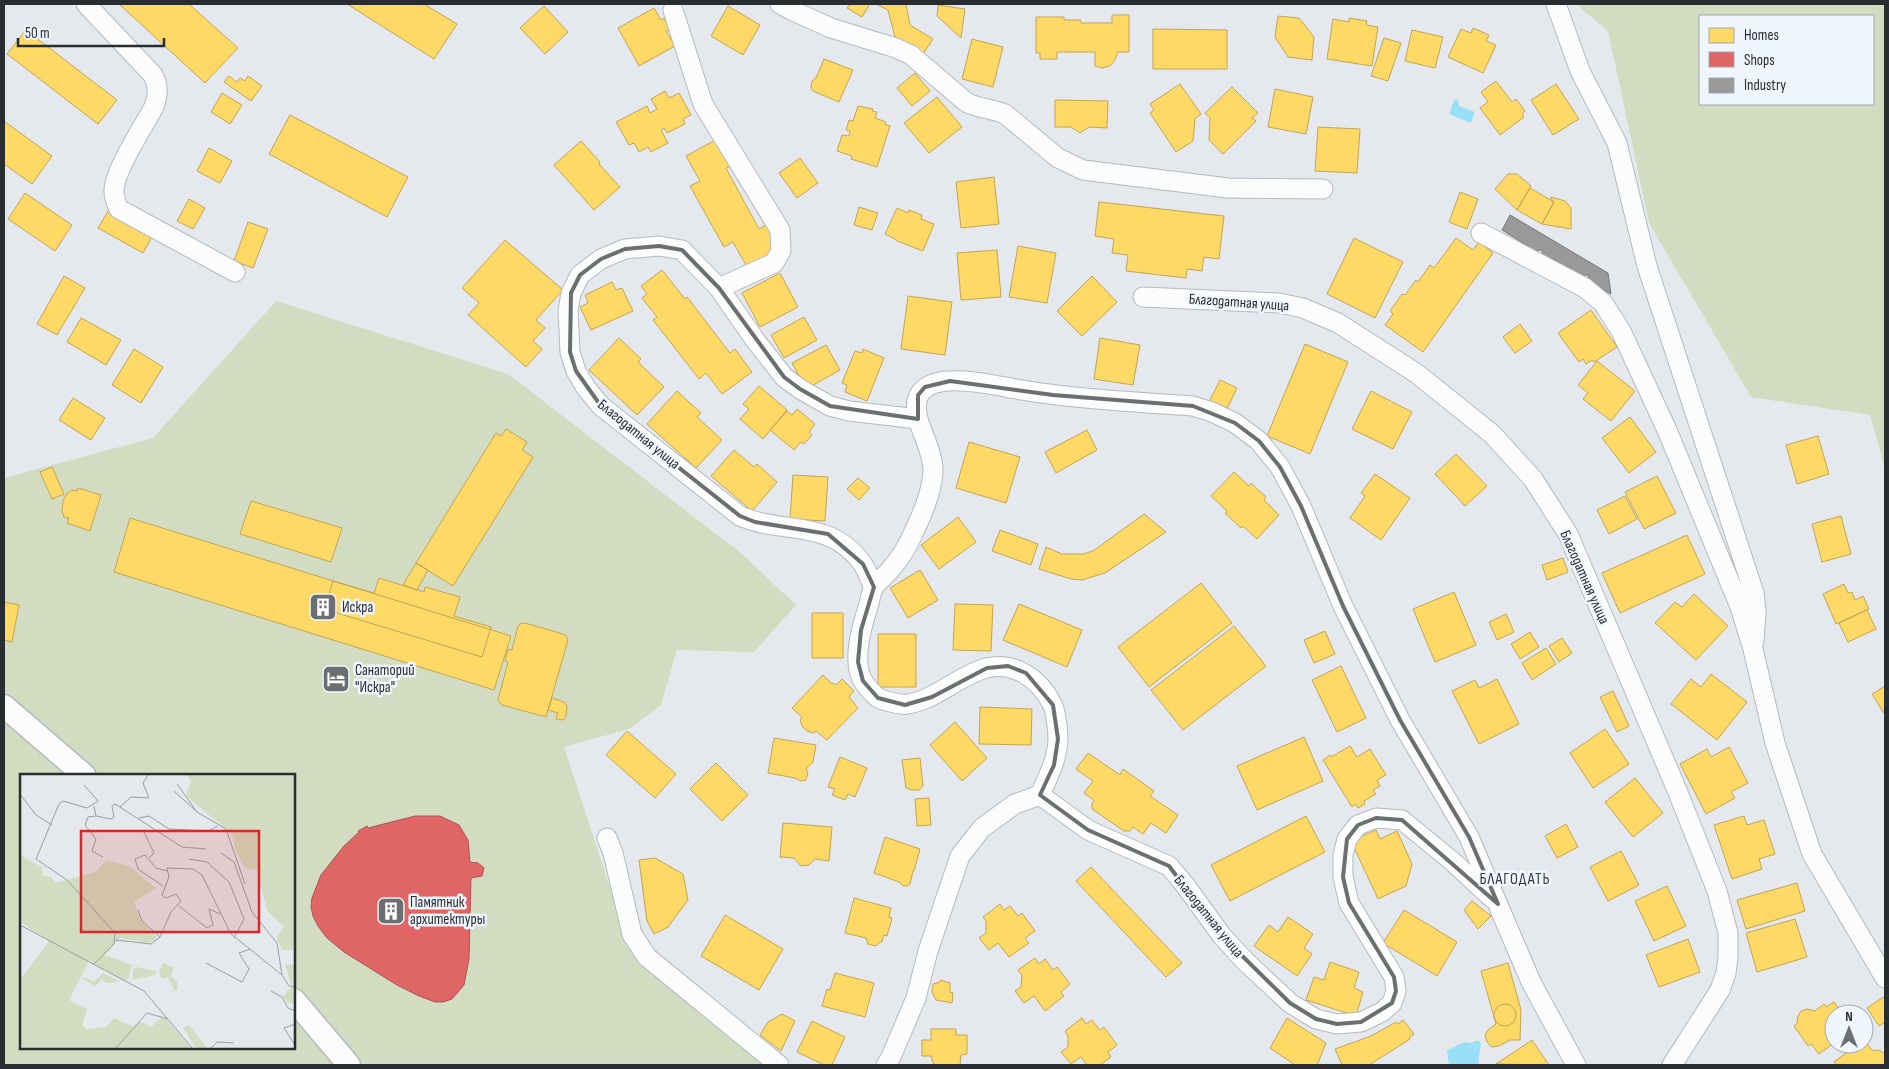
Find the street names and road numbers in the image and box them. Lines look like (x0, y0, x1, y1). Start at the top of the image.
street label: Благодатная улица (1188, 290, 1290, 316)
street label: Благодатная улица (594, 395, 684, 474)
street label: Благодатная улица (1555, 527, 1614, 627)
street label: Благодатная улица (1170, 871, 1248, 962)

